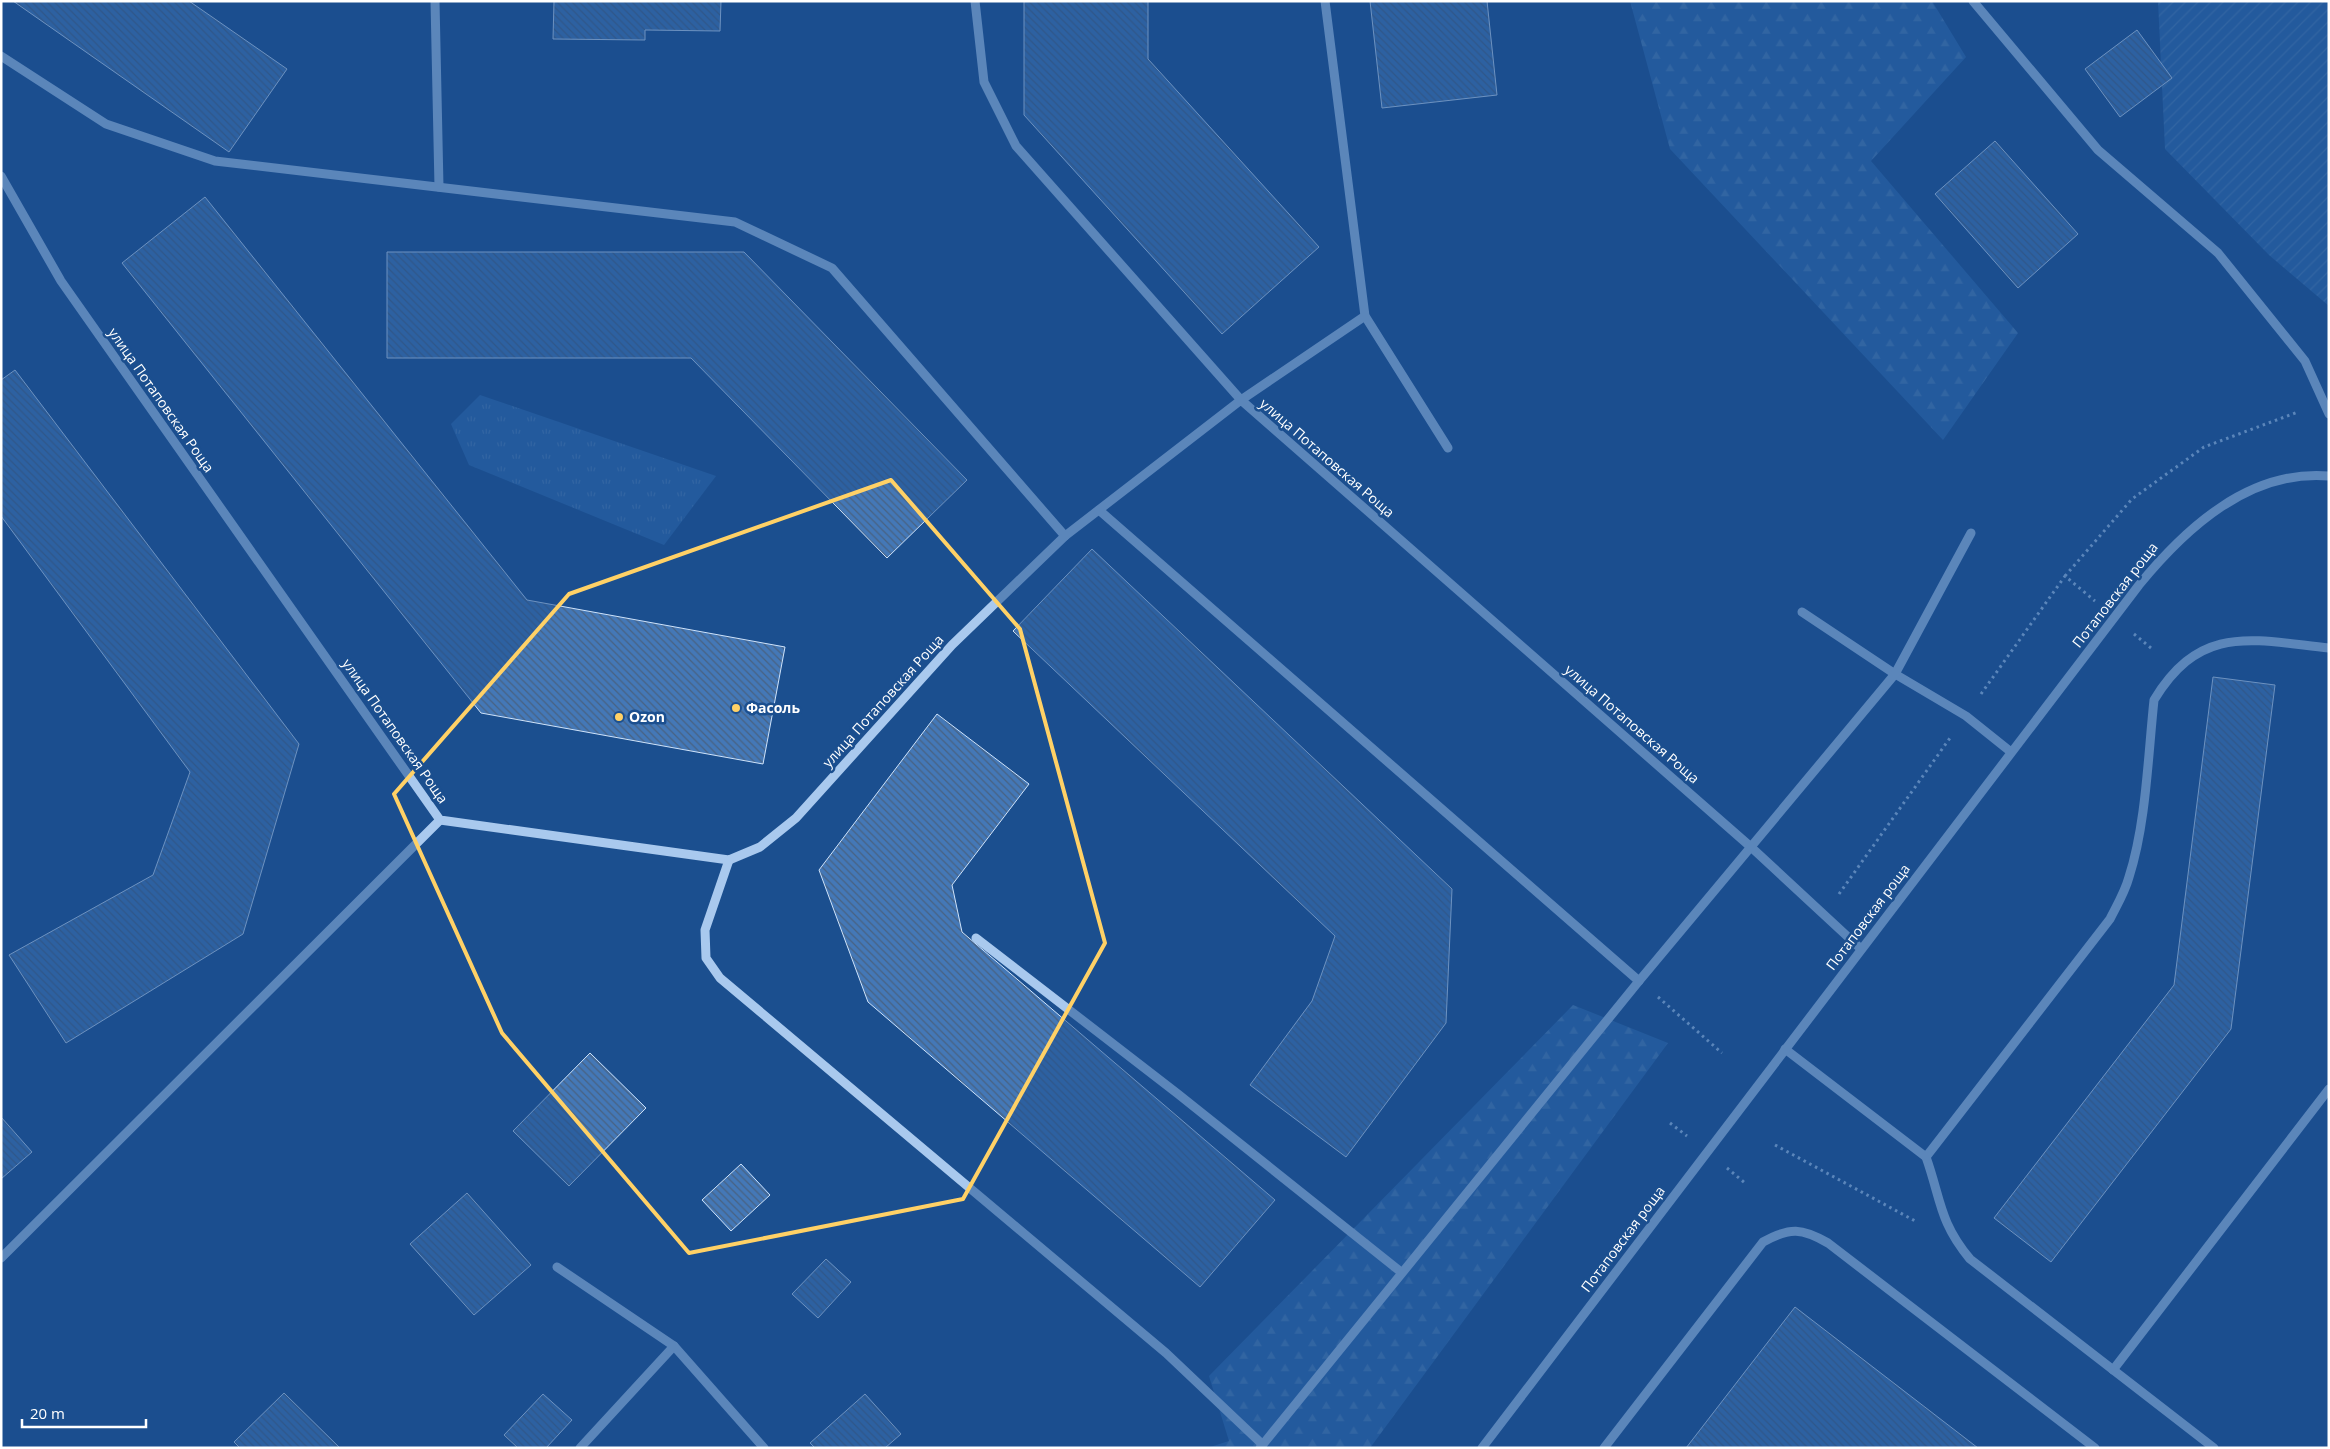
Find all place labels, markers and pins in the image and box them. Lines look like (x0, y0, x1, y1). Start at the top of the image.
place label: Фасоль (746, 698, 800, 717)
marker: Фасоль (730, 702, 742, 714)
place label: Ozon (629, 707, 665, 726)
marker: Ozon (613, 711, 625, 723)

